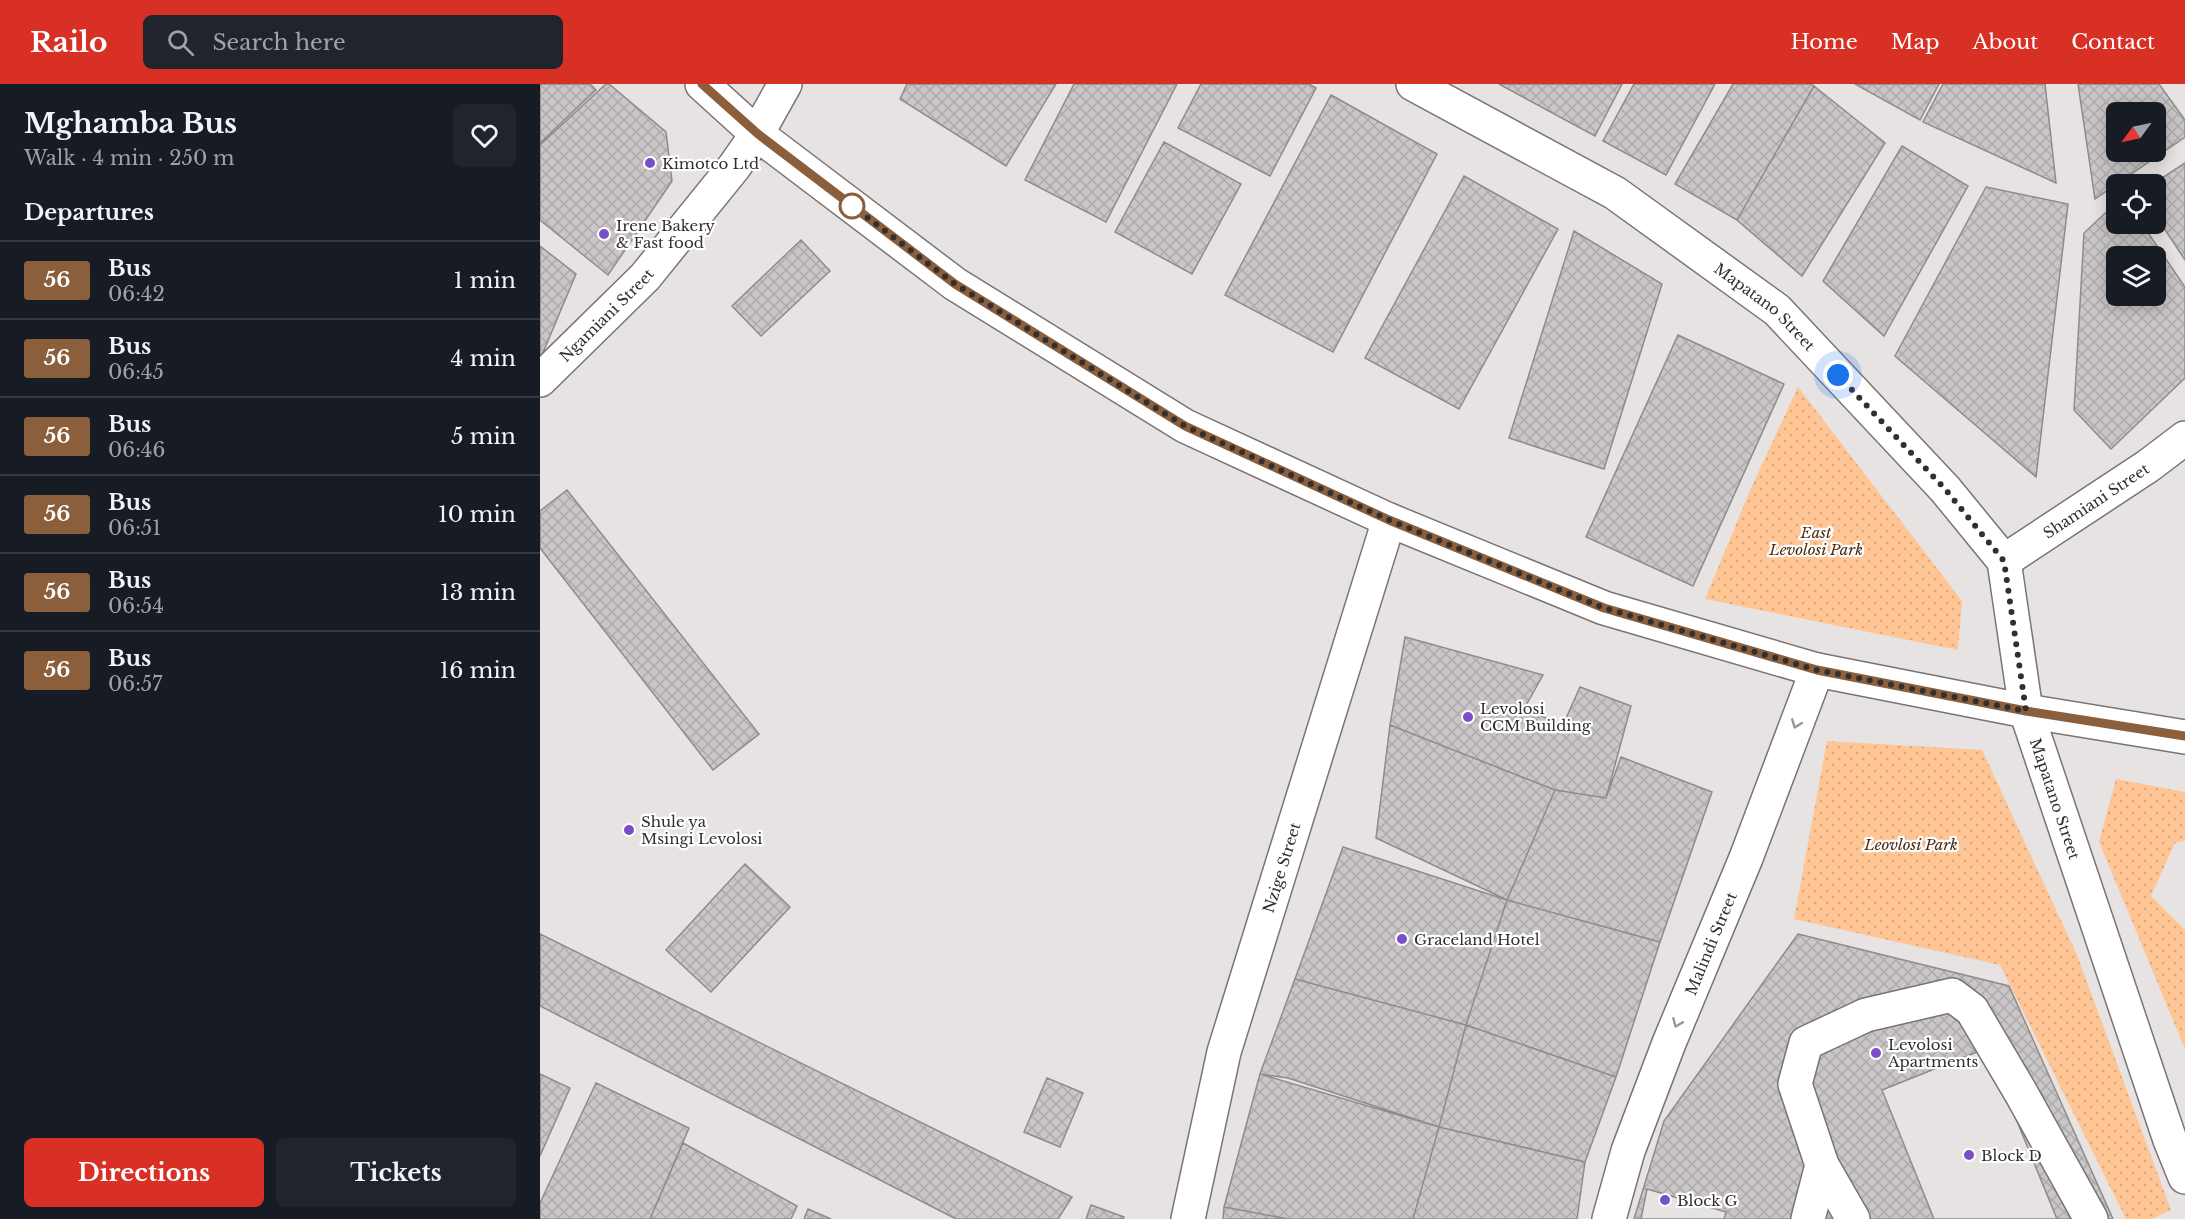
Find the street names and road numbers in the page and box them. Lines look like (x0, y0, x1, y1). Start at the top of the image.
street label: Mapatano Street (1711, 259, 1820, 355)
street label: Ngamiani Street (555, 264, 658, 365)
street label: Shamiani Street (2039, 458, 2153, 542)
street label: Mapatano Street (2026, 736, 2085, 862)
street label: Nzige Street (1258, 820, 1304, 915)
street label: Malindi Street (1681, 889, 1740, 998)

